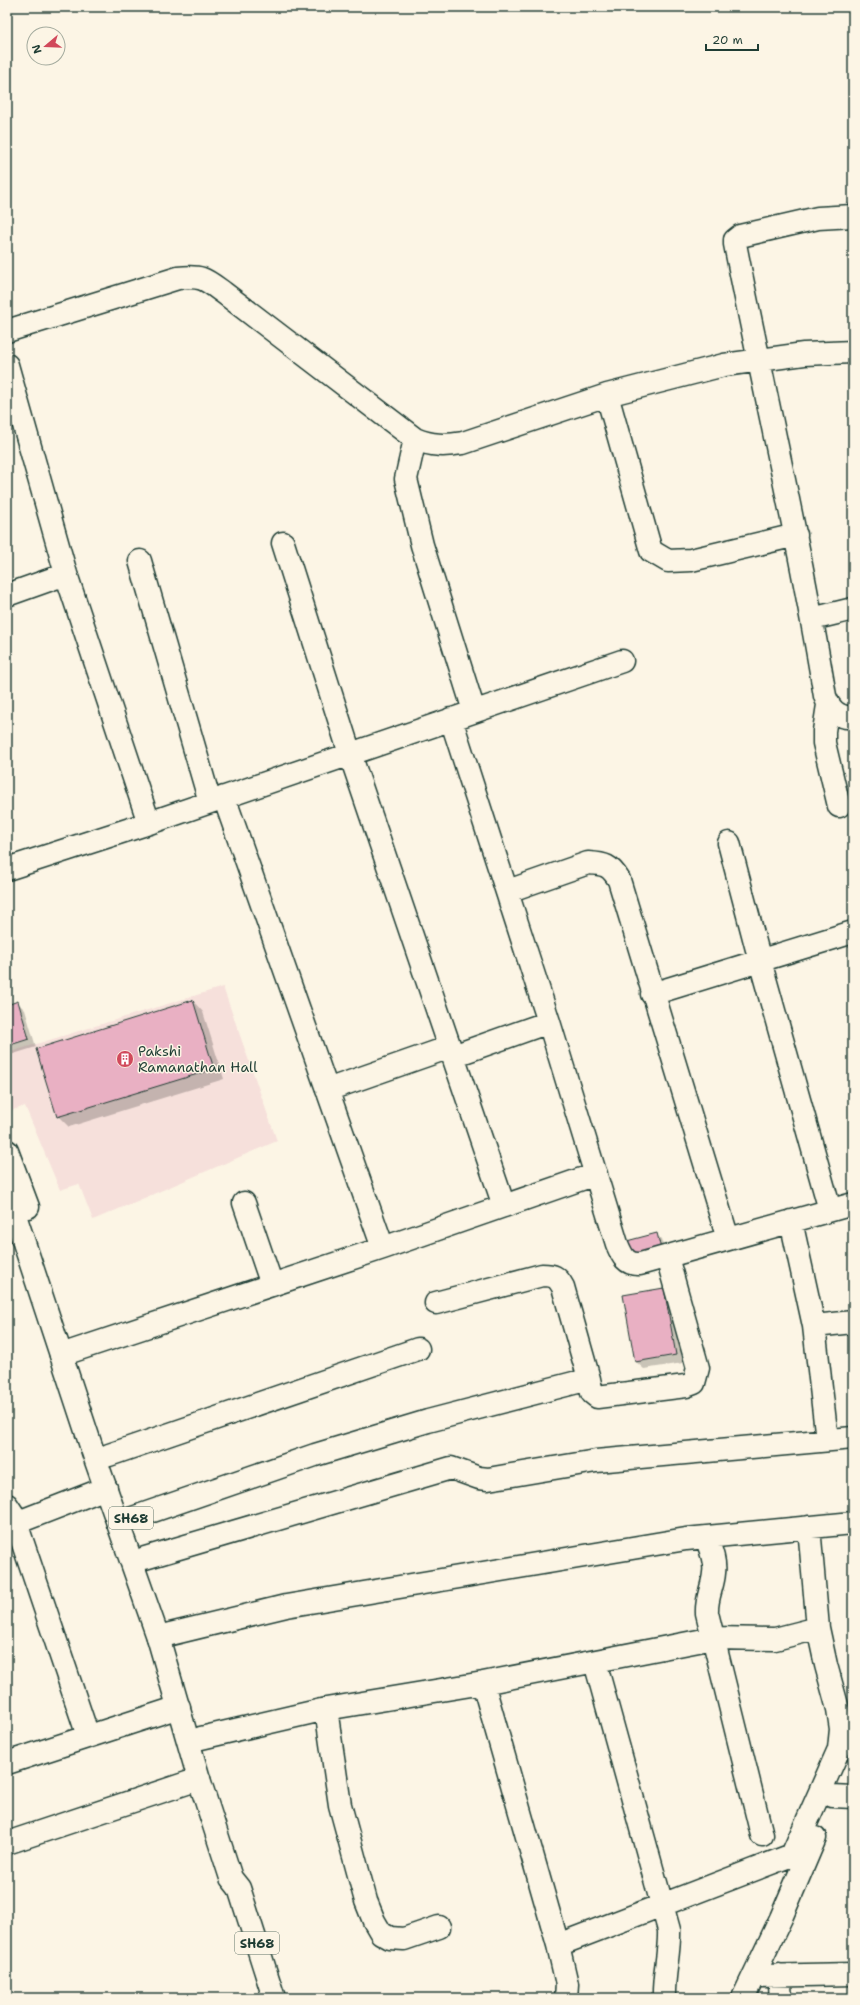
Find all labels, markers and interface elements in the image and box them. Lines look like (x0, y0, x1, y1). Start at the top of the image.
north arrow (26, 26, 66, 66)
scale bar (706, 26, 758, 52)
text: 20 m (712, 32, 743, 48)
text: N (28, 42, 46, 56)
place label: Pakshi Ramanathan Hall (138, 1042, 258, 1076)
building icon: Pakshi Ramanathan Hall (115, 1049, 135, 1069)
road number: SH68 (109, 1507, 153, 1529)
road number: SH68 (235, 1932, 279, 1954)

